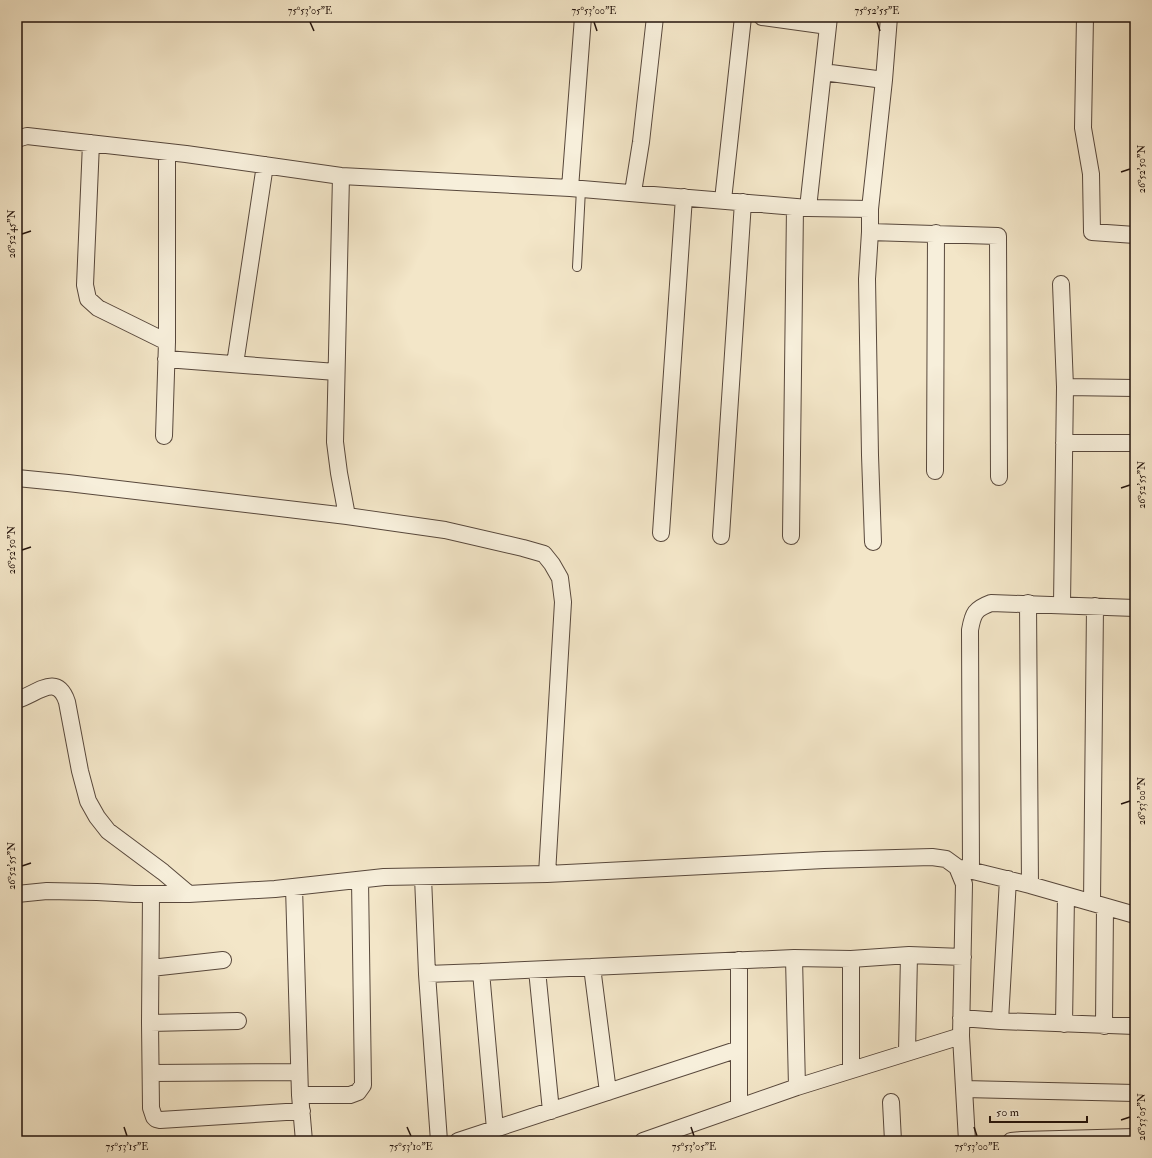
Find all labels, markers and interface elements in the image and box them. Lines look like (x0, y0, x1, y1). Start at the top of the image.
text: 75°53'05"E (288, 5, 332, 17)
text: 75°53'00"E (571, 5, 617, 17)
text: 75°52'55"E (855, 5, 899, 17)
text: 26°52'50"N (1136, 145, 1148, 193)
text: 26°52'45"N (6, 210, 18, 258)
text: 26°52'55"N (1136, 461, 1148, 509)
text: 26°52'50"N (6, 526, 18, 574)
text: 26°53'00"N (1136, 777, 1148, 825)
text: 26°52'55"N (6, 842, 18, 890)
text: 26°53'05"N (1136, 1093, 1148, 1141)
scale bar (990, 1098, 1087, 1124)
text: 50 m (996, 1105, 1020, 1120)
text: 75°53'15"E (106, 1141, 148, 1153)
text: 75°53'10"E (389, 1141, 433, 1153)
text: 75°53'05"E (672, 1141, 716, 1153)
text: 75°53'00"E (954, 1141, 1000, 1153)

